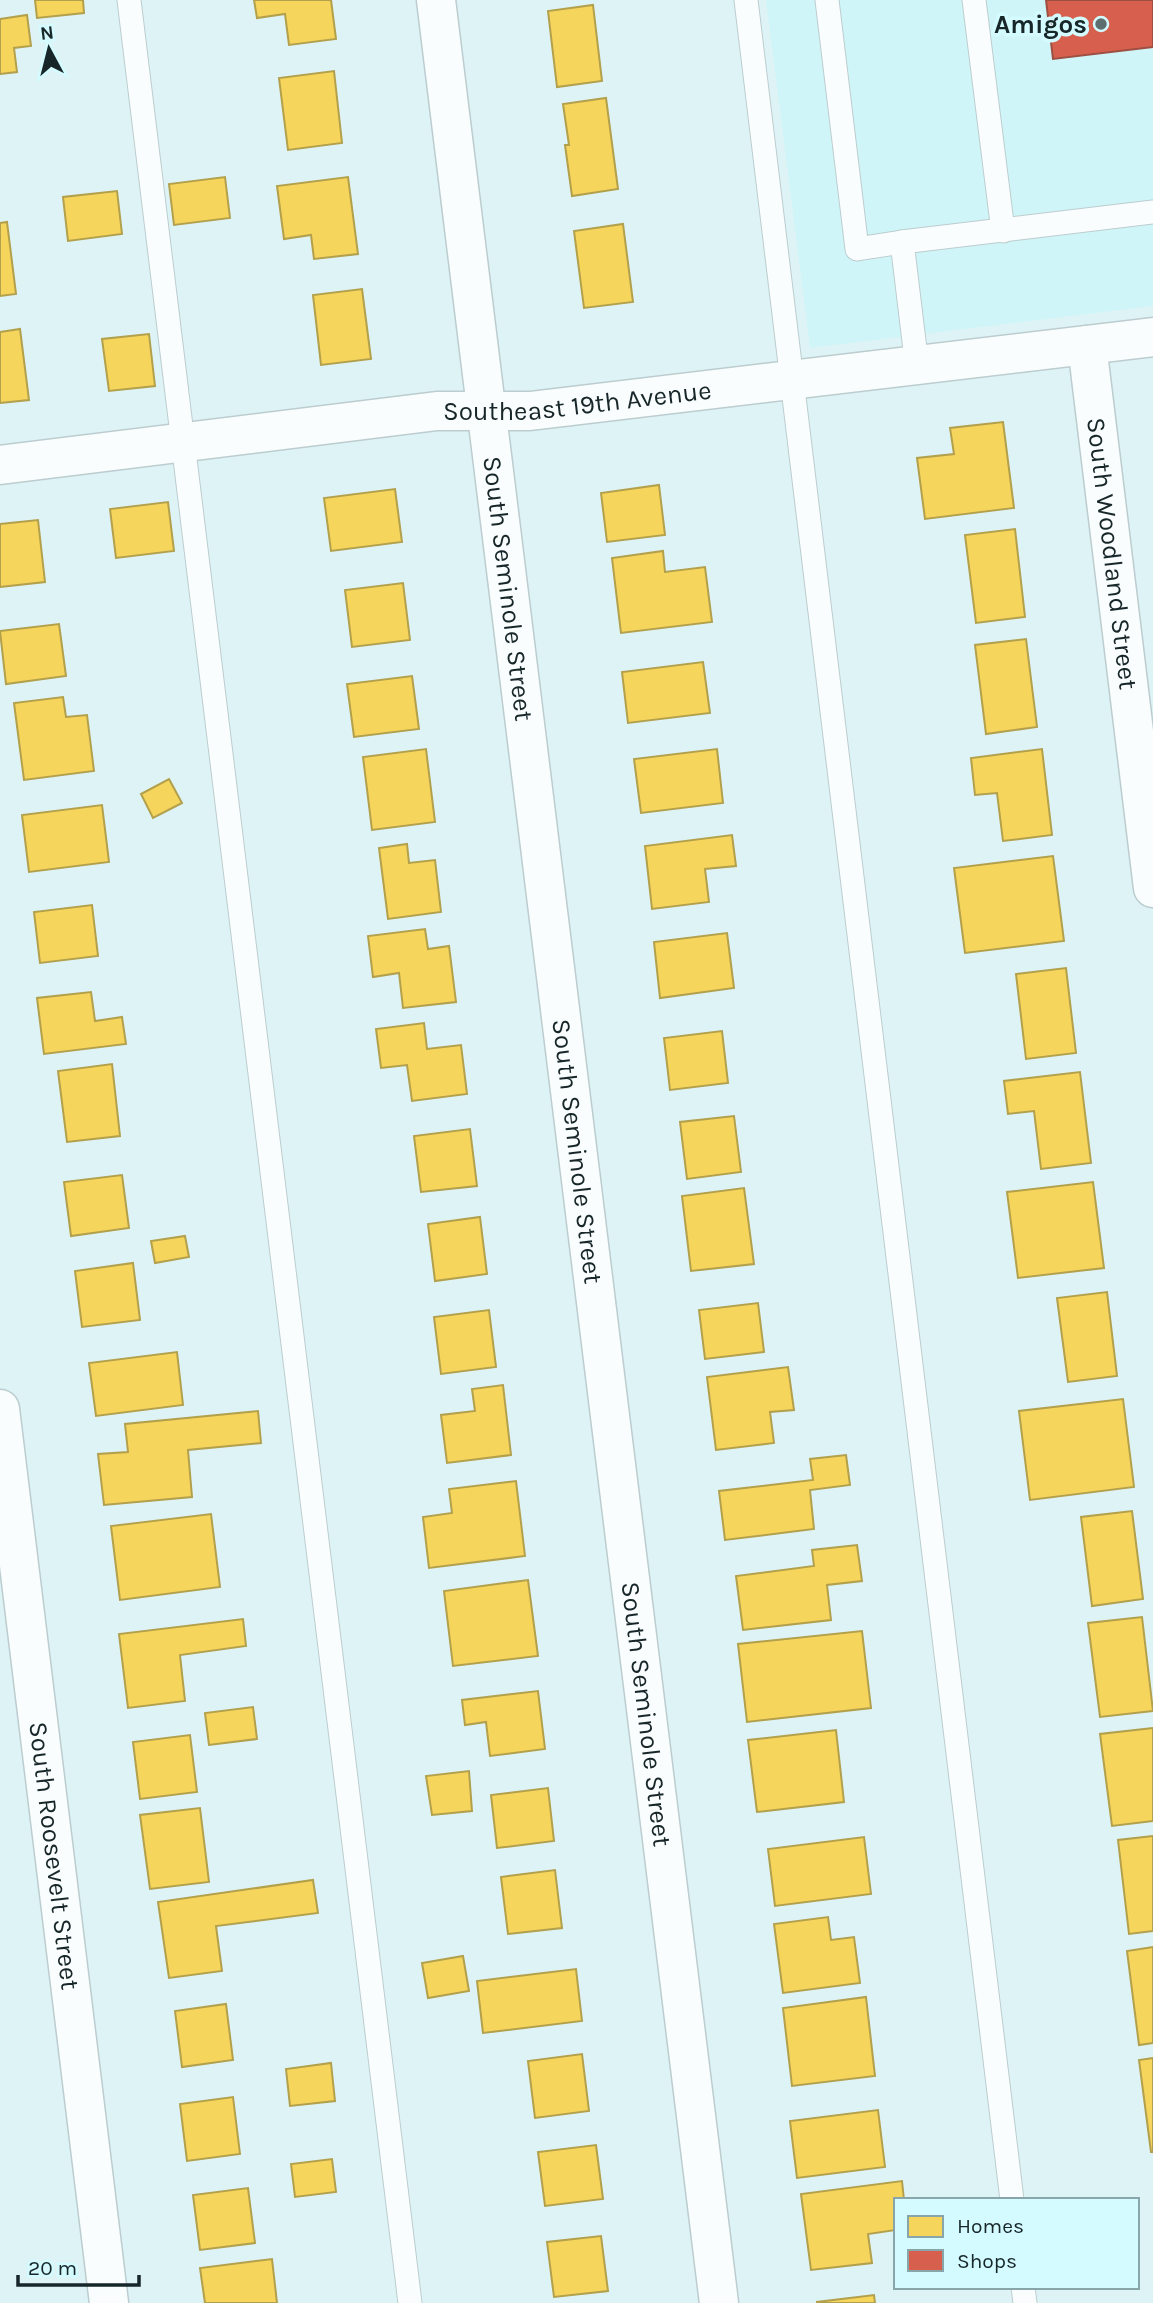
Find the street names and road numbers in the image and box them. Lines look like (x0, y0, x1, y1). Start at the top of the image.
street label: Southeast 19th Avenue (443, 374, 713, 427)
street label: South Woodland Street (1080, 416, 1144, 692)
street label: South Seminole Street (477, 454, 540, 723)
street label: South Seminole Street (546, 1017, 609, 1286)
street label: South Seminole Street (615, 1580, 678, 1849)
street label: South Roosevelt Street (23, 1720, 86, 1992)

